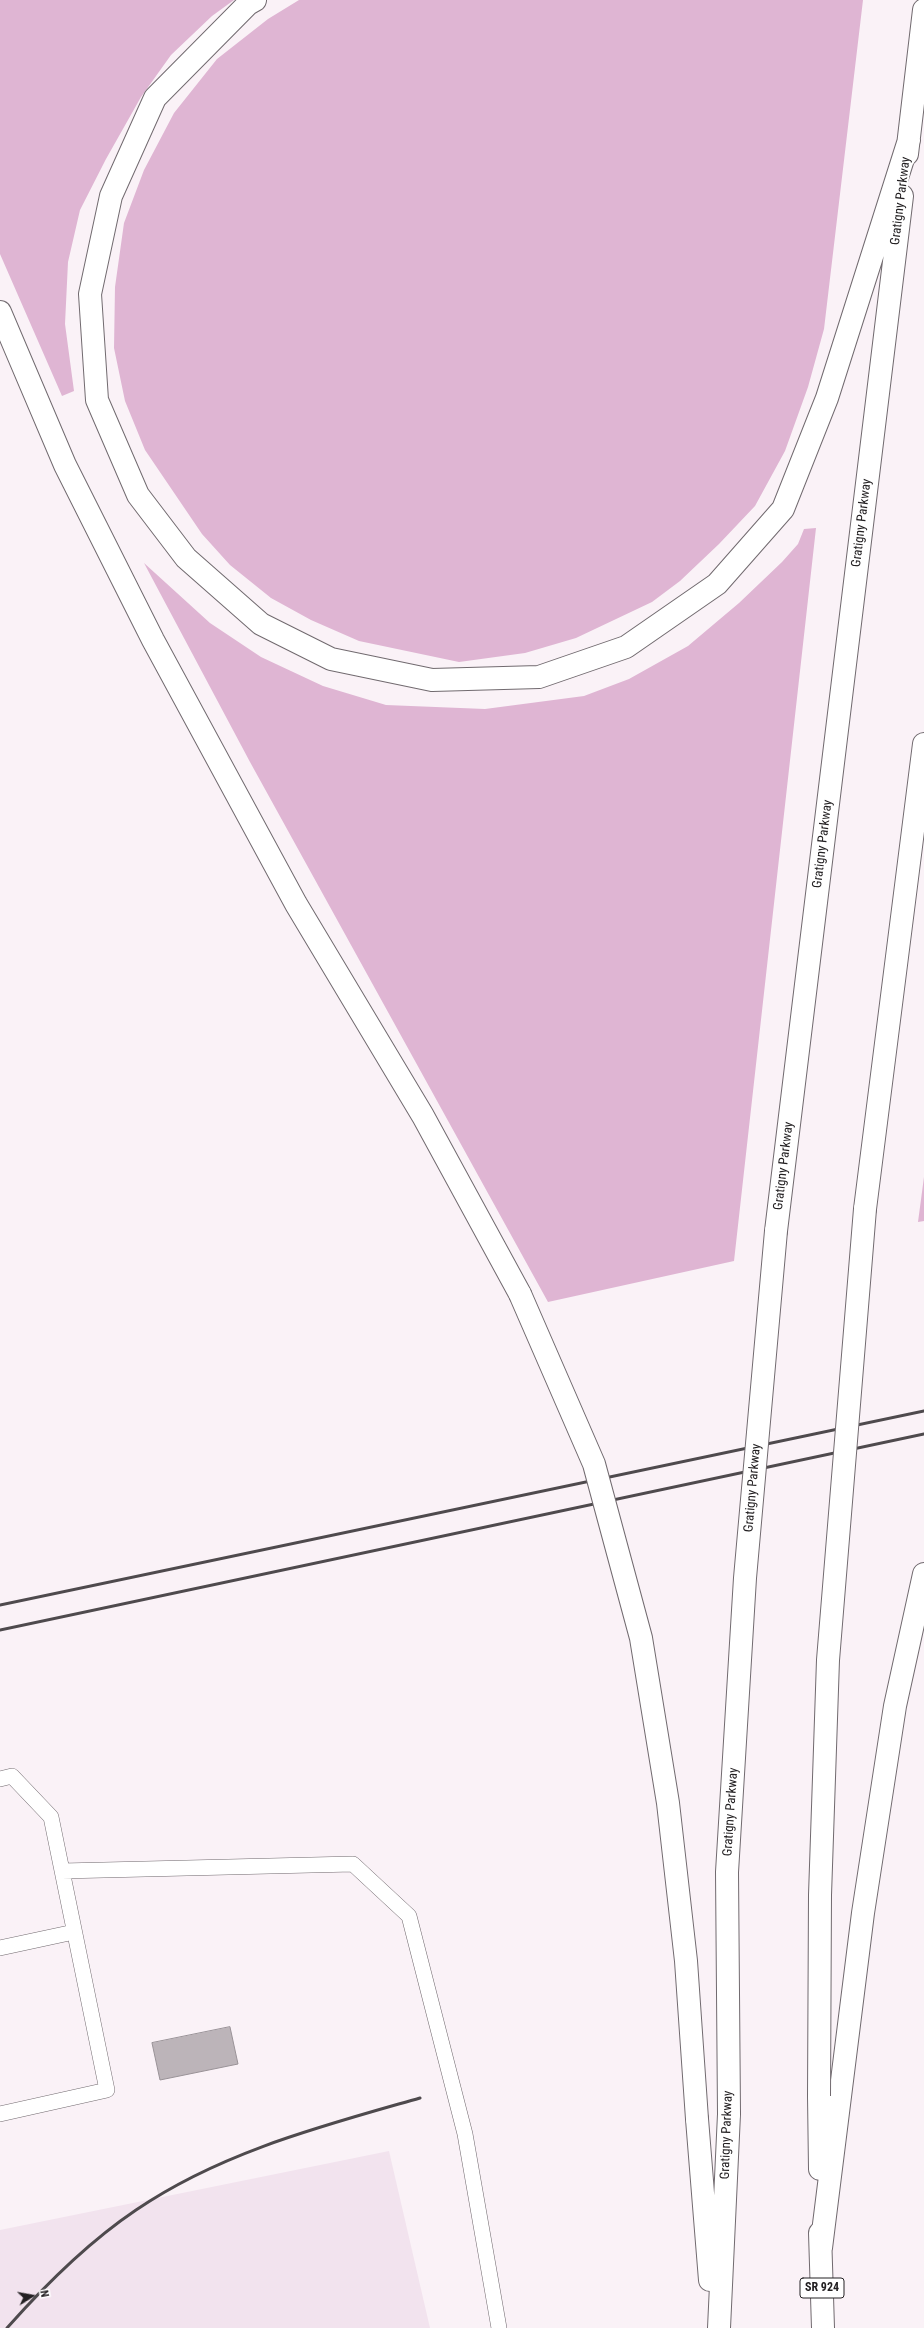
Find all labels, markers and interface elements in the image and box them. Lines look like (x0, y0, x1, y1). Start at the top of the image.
street label: Gratigny Parkway (888, 156, 914, 246)
street label: Gratigny Parkway (849, 478, 875, 568)
street label: Gratigny Parkway (810, 799, 836, 889)
street label: Gratigny Parkway (771, 1121, 797, 1211)
street label: Gratigny Parkway (741, 1443, 765, 1533)
street label: Gratigny Parkway (720, 1767, 742, 1857)
street label: Gratigny Parkway (718, 2090, 736, 2180)
north arrow (12, 2276, 52, 2316)
road number: SR 924 (800, 2278, 844, 2298)
text: N (37, 2289, 51, 2298)

